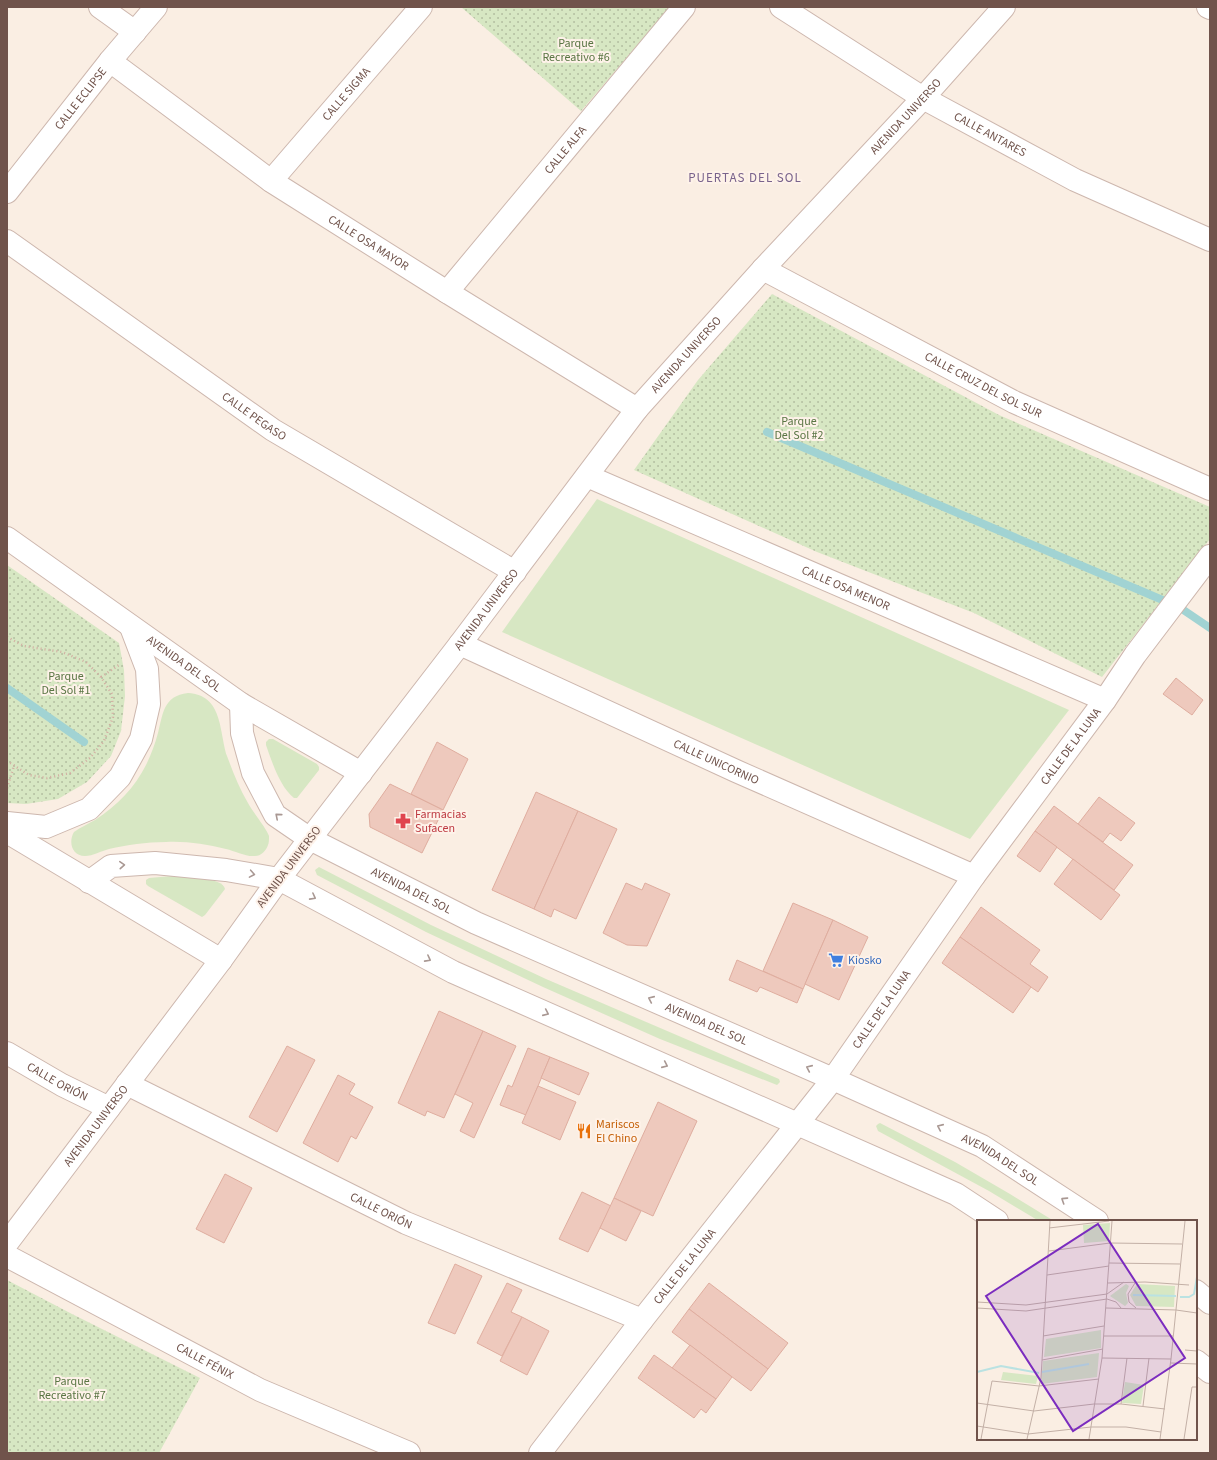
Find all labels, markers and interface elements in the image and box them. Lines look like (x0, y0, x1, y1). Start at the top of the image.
park label: Parque Recreativo #6 (542, 35, 610, 66)
street label: CALLE SIGMA (318, 63, 374, 124)
street label: CALLE ECLIPSE (51, 64, 111, 133)
street label: AVENIDA UNIVERSO (866, 75, 945, 158)
street label: CALLE ANTARES (951, 108, 1030, 161)
street label: CALLE ALFA (540, 122, 591, 178)
district label: PUERTAS DEL SOL (688, 169, 802, 187)
street label: CALLE OSA MAYOR (325, 211, 412, 274)
street label: AVENIDA UNIVERSO (647, 312, 725, 397)
street label: CALLE CRUZ DEL SOL SUR (922, 348, 1045, 422)
street label: CALLE PEGASO (218, 388, 290, 445)
park label: Parque Del Sol #2 (774, 413, 824, 444)
street label: CALLE OSA MENOR (799, 561, 893, 615)
street label: AVENIDA UNIVERSO (450, 565, 522, 654)
street label: AVENIDA DEL SOL (143, 631, 225, 696)
park label: Parque Del Sol #1 (41, 668, 91, 699)
street label: CALLE DE LA LUNA (1036, 704, 1105, 788)
street label: CALLE UNICORNIO (671, 735, 762, 789)
place label: Farmacias Sufacen (415, 806, 466, 837)
pharmacy icon: Farmacias Sufacen (394, 812, 412, 830)
one-way arrow (276, 814, 283, 821)
street label: AVENIDA UNIVERSO (253, 823, 325, 911)
one-way arrow (119, 861, 125, 870)
street label: AVENIDA DEL SOL (368, 863, 455, 918)
one-way arrow (249, 869, 255, 878)
one-way arrow (309, 893, 317, 900)
supermarket icon: Kiosko (827, 951, 845, 969)
place label: Kiosko (848, 952, 882, 969)
one-way arrow (424, 954, 431, 961)
street label: CALLE DE LA LUNA (848, 966, 915, 1052)
one-way arrow (648, 996, 656, 1004)
street label: AVENIDA DEL SOL (663, 998, 751, 1049)
one-way arrow (543, 1008, 550, 1016)
street label: CALLE ORIÓN (24, 1058, 91, 1105)
one-way arrow (661, 1060, 669, 1068)
one-way arrow (805, 1065, 813, 1073)
street label: AVENIDA UNIVERSO (59, 1081, 132, 1170)
place label: Mariscos El Chino (596, 1116, 640, 1147)
restaurant icon: Mariscos El Chino (575, 1122, 593, 1140)
one-way arrow (937, 1124, 944, 1132)
street label: AVENIDA DEL SOL (959, 1129, 1043, 1190)
street label: CALLE ORIÓN (347, 1188, 415, 1233)
one-way arrow (1061, 1197, 1068, 1205)
inset map (977, 1220, 1197, 1440)
street label: CALLE DE LA LUNA (649, 1225, 720, 1308)
street label: CALLE FÉNIX (173, 1339, 237, 1383)
park label: Parque Recreativo #7 (38, 1373, 106, 1404)

